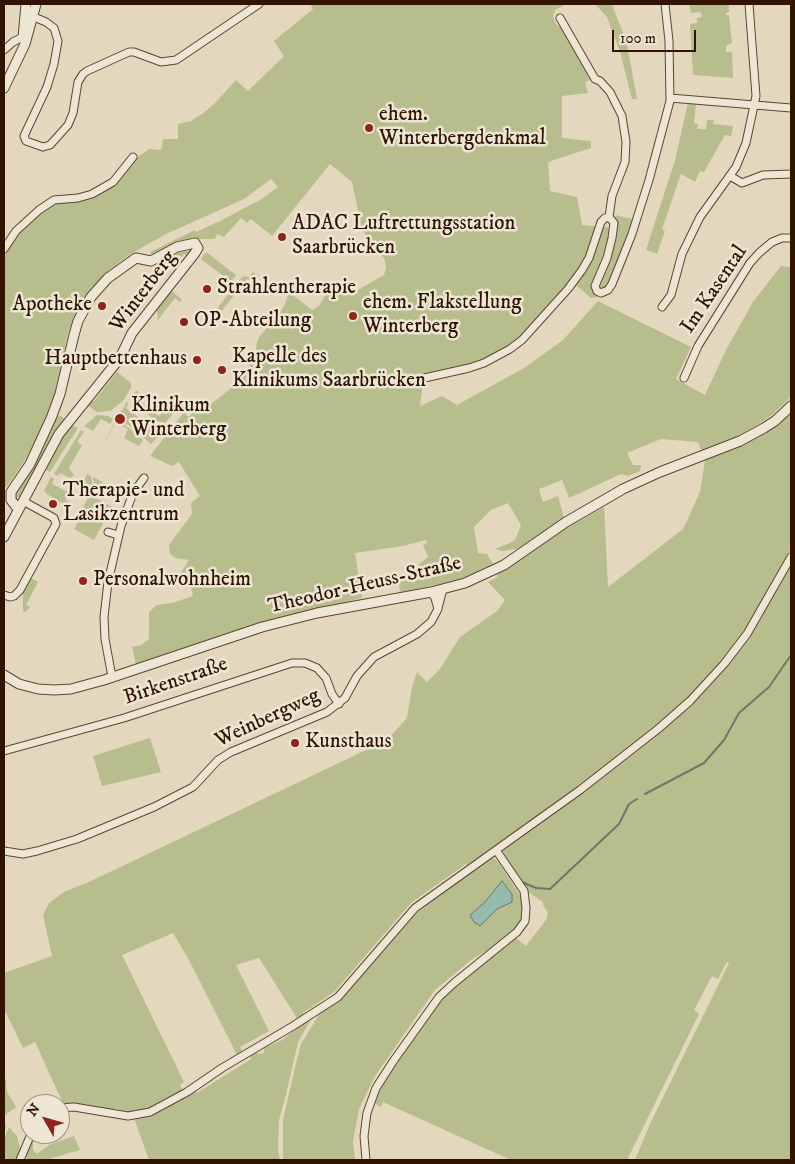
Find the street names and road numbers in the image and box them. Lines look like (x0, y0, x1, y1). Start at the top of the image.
street label: Im Kasental (676, 241, 754, 339)
street label: Winterberg (105, 246, 183, 338)
street label: Theodor-Heuss-Straße (266, 552, 464, 620)
street label: Birkenstraße (121, 652, 231, 712)
street label: Weinbergweg (212, 684, 324, 754)

